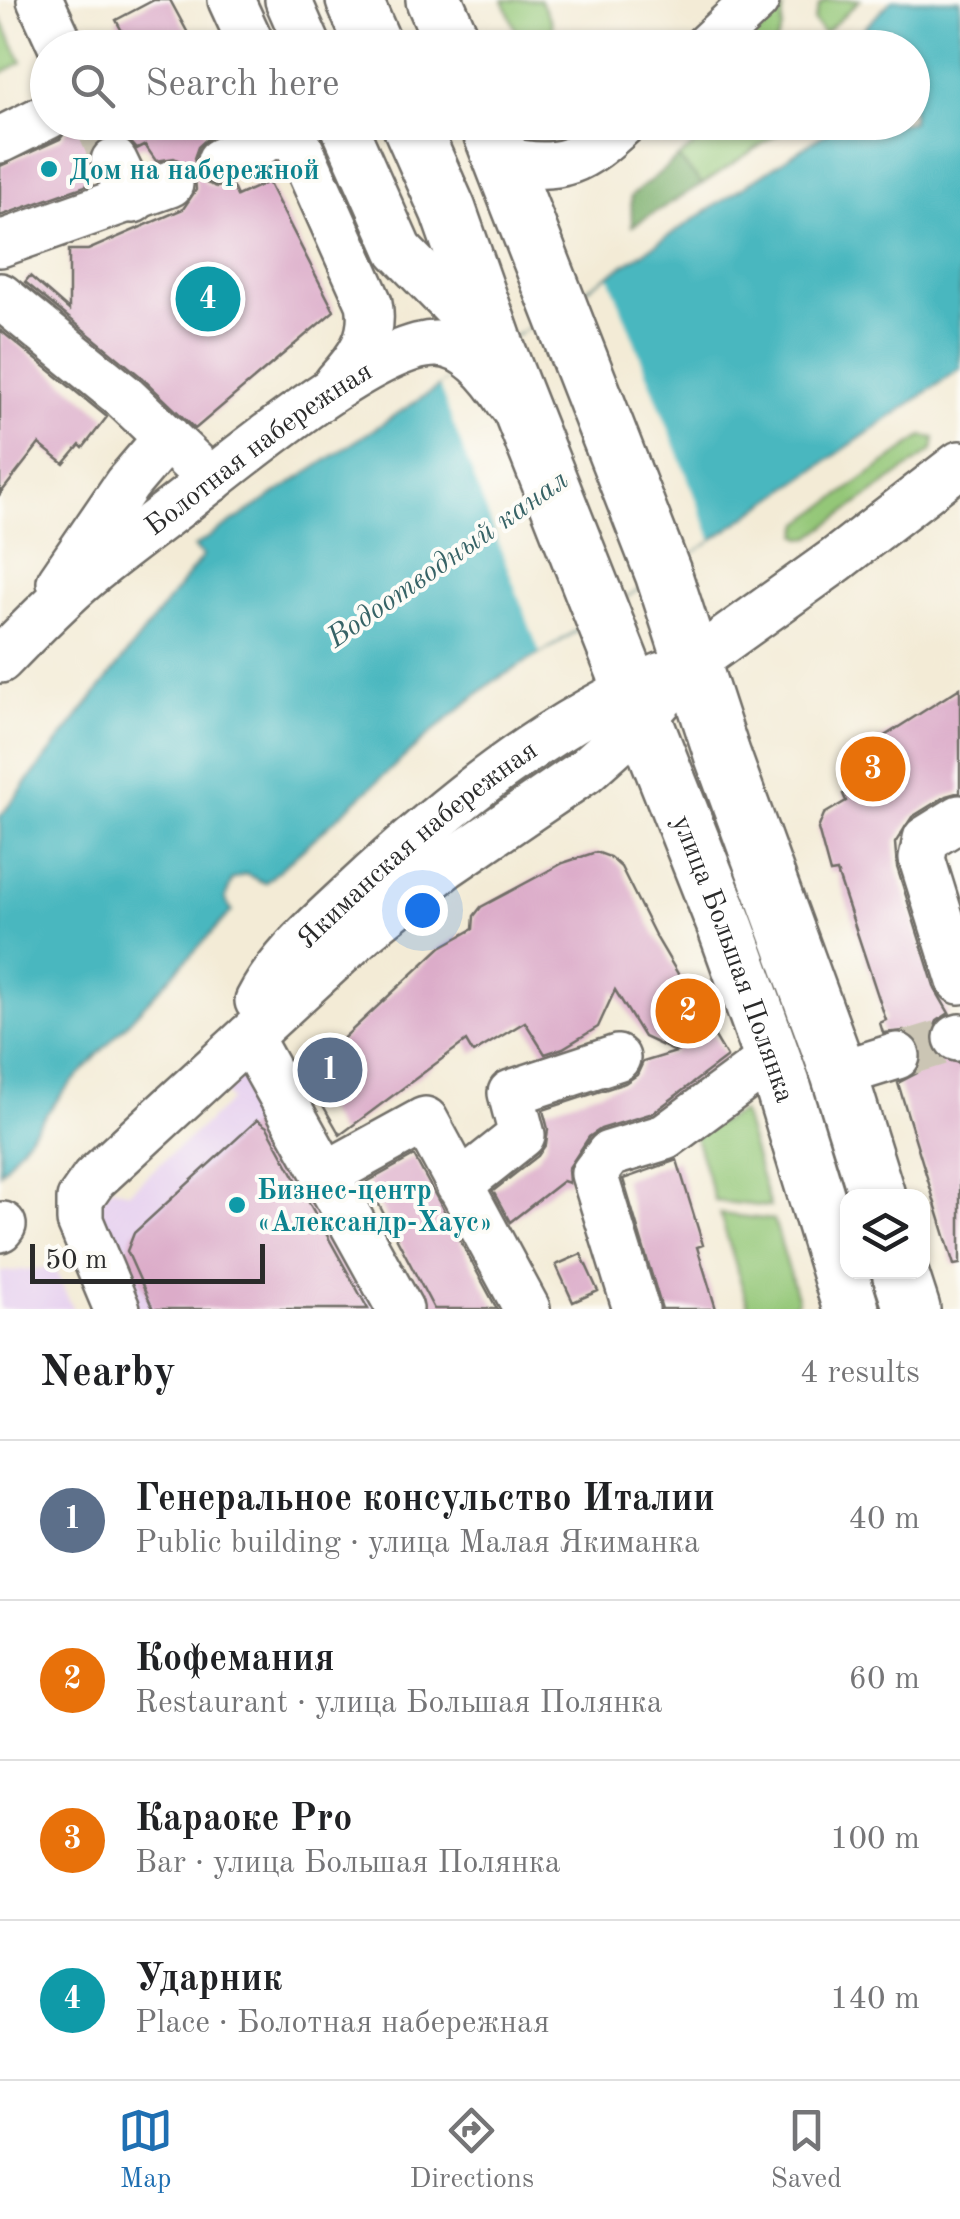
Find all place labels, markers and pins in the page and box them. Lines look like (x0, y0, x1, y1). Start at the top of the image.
marker: Дом на набережной (38, 158, 60, 180)
place label: Дом на набережной (69, 158, 320, 186)
pin: 4 (176, 262, 240, 336)
pin: 3 (840, 732, 906, 806)
pin: 2 (656, 974, 720, 1048)
pin: 1 (298, 1032, 362, 1108)
place label: Бизнес-центр «Александр-Хаус» (257, 1178, 493, 1238)
marker: Бизнес-центр «Александр-Хаус» (226, 1194, 248, 1216)

